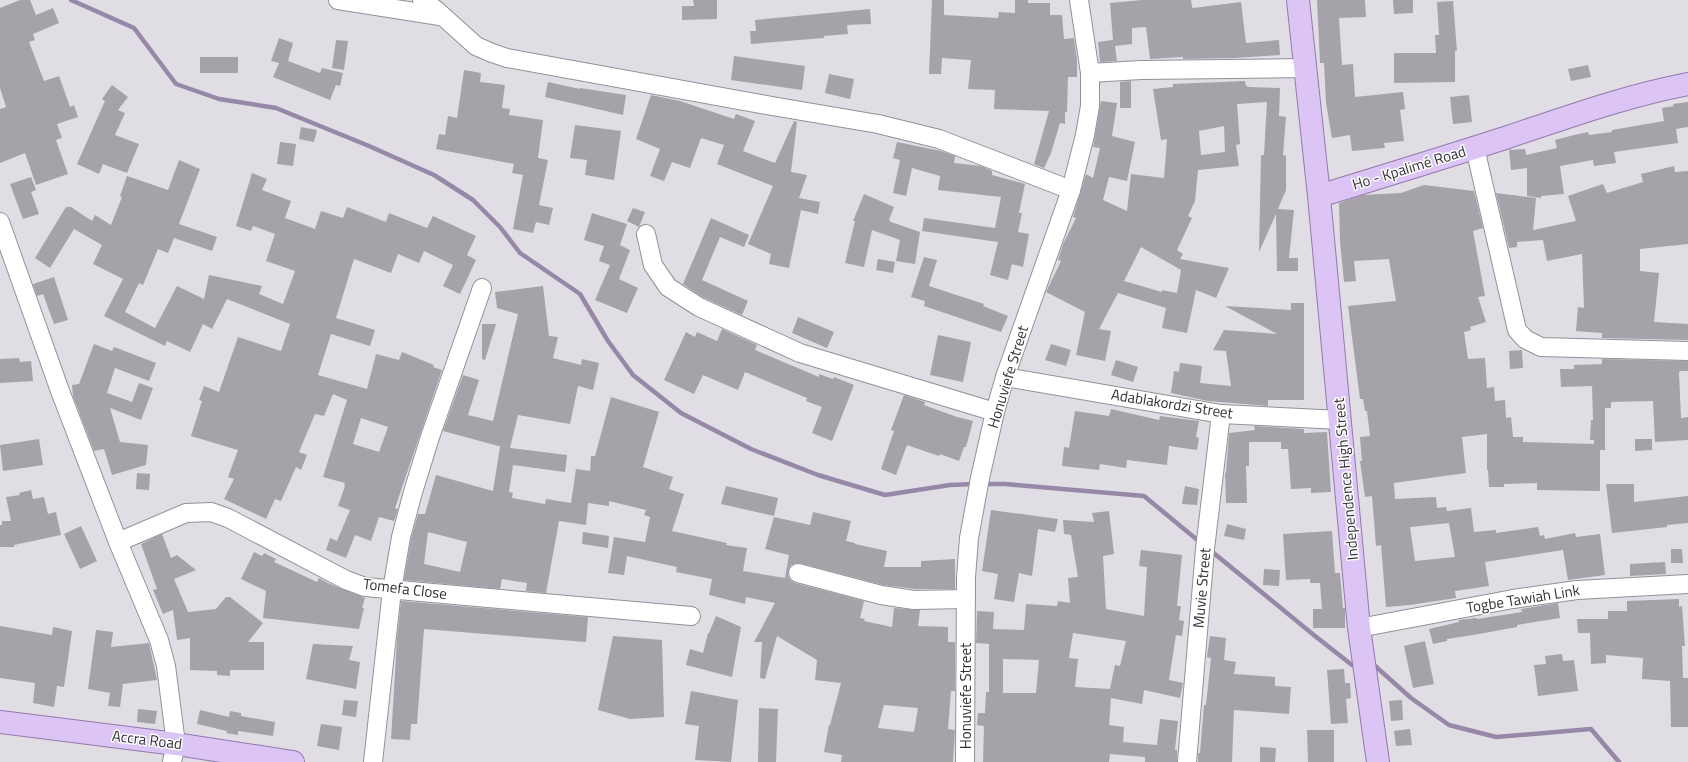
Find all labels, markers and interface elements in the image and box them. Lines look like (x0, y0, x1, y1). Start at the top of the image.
street label: Ho - Kpalimé Road (1349, 139, 1468, 196)
street label: Honuviefe Street (981, 322, 1034, 431)
street label: Adablakordzi Street (1109, 383, 1235, 425)
street label: Independence High Street (1327, 396, 1364, 561)
street label: Muvie Street (1187, 546, 1217, 629)
street label: Tomefa Close (362, 572, 448, 605)
street label: Togbe Tawiah Link (1465, 578, 1581, 619)
street label: Honuviefe Street (954, 642, 977, 749)
street label: Accra Road (111, 724, 183, 755)

